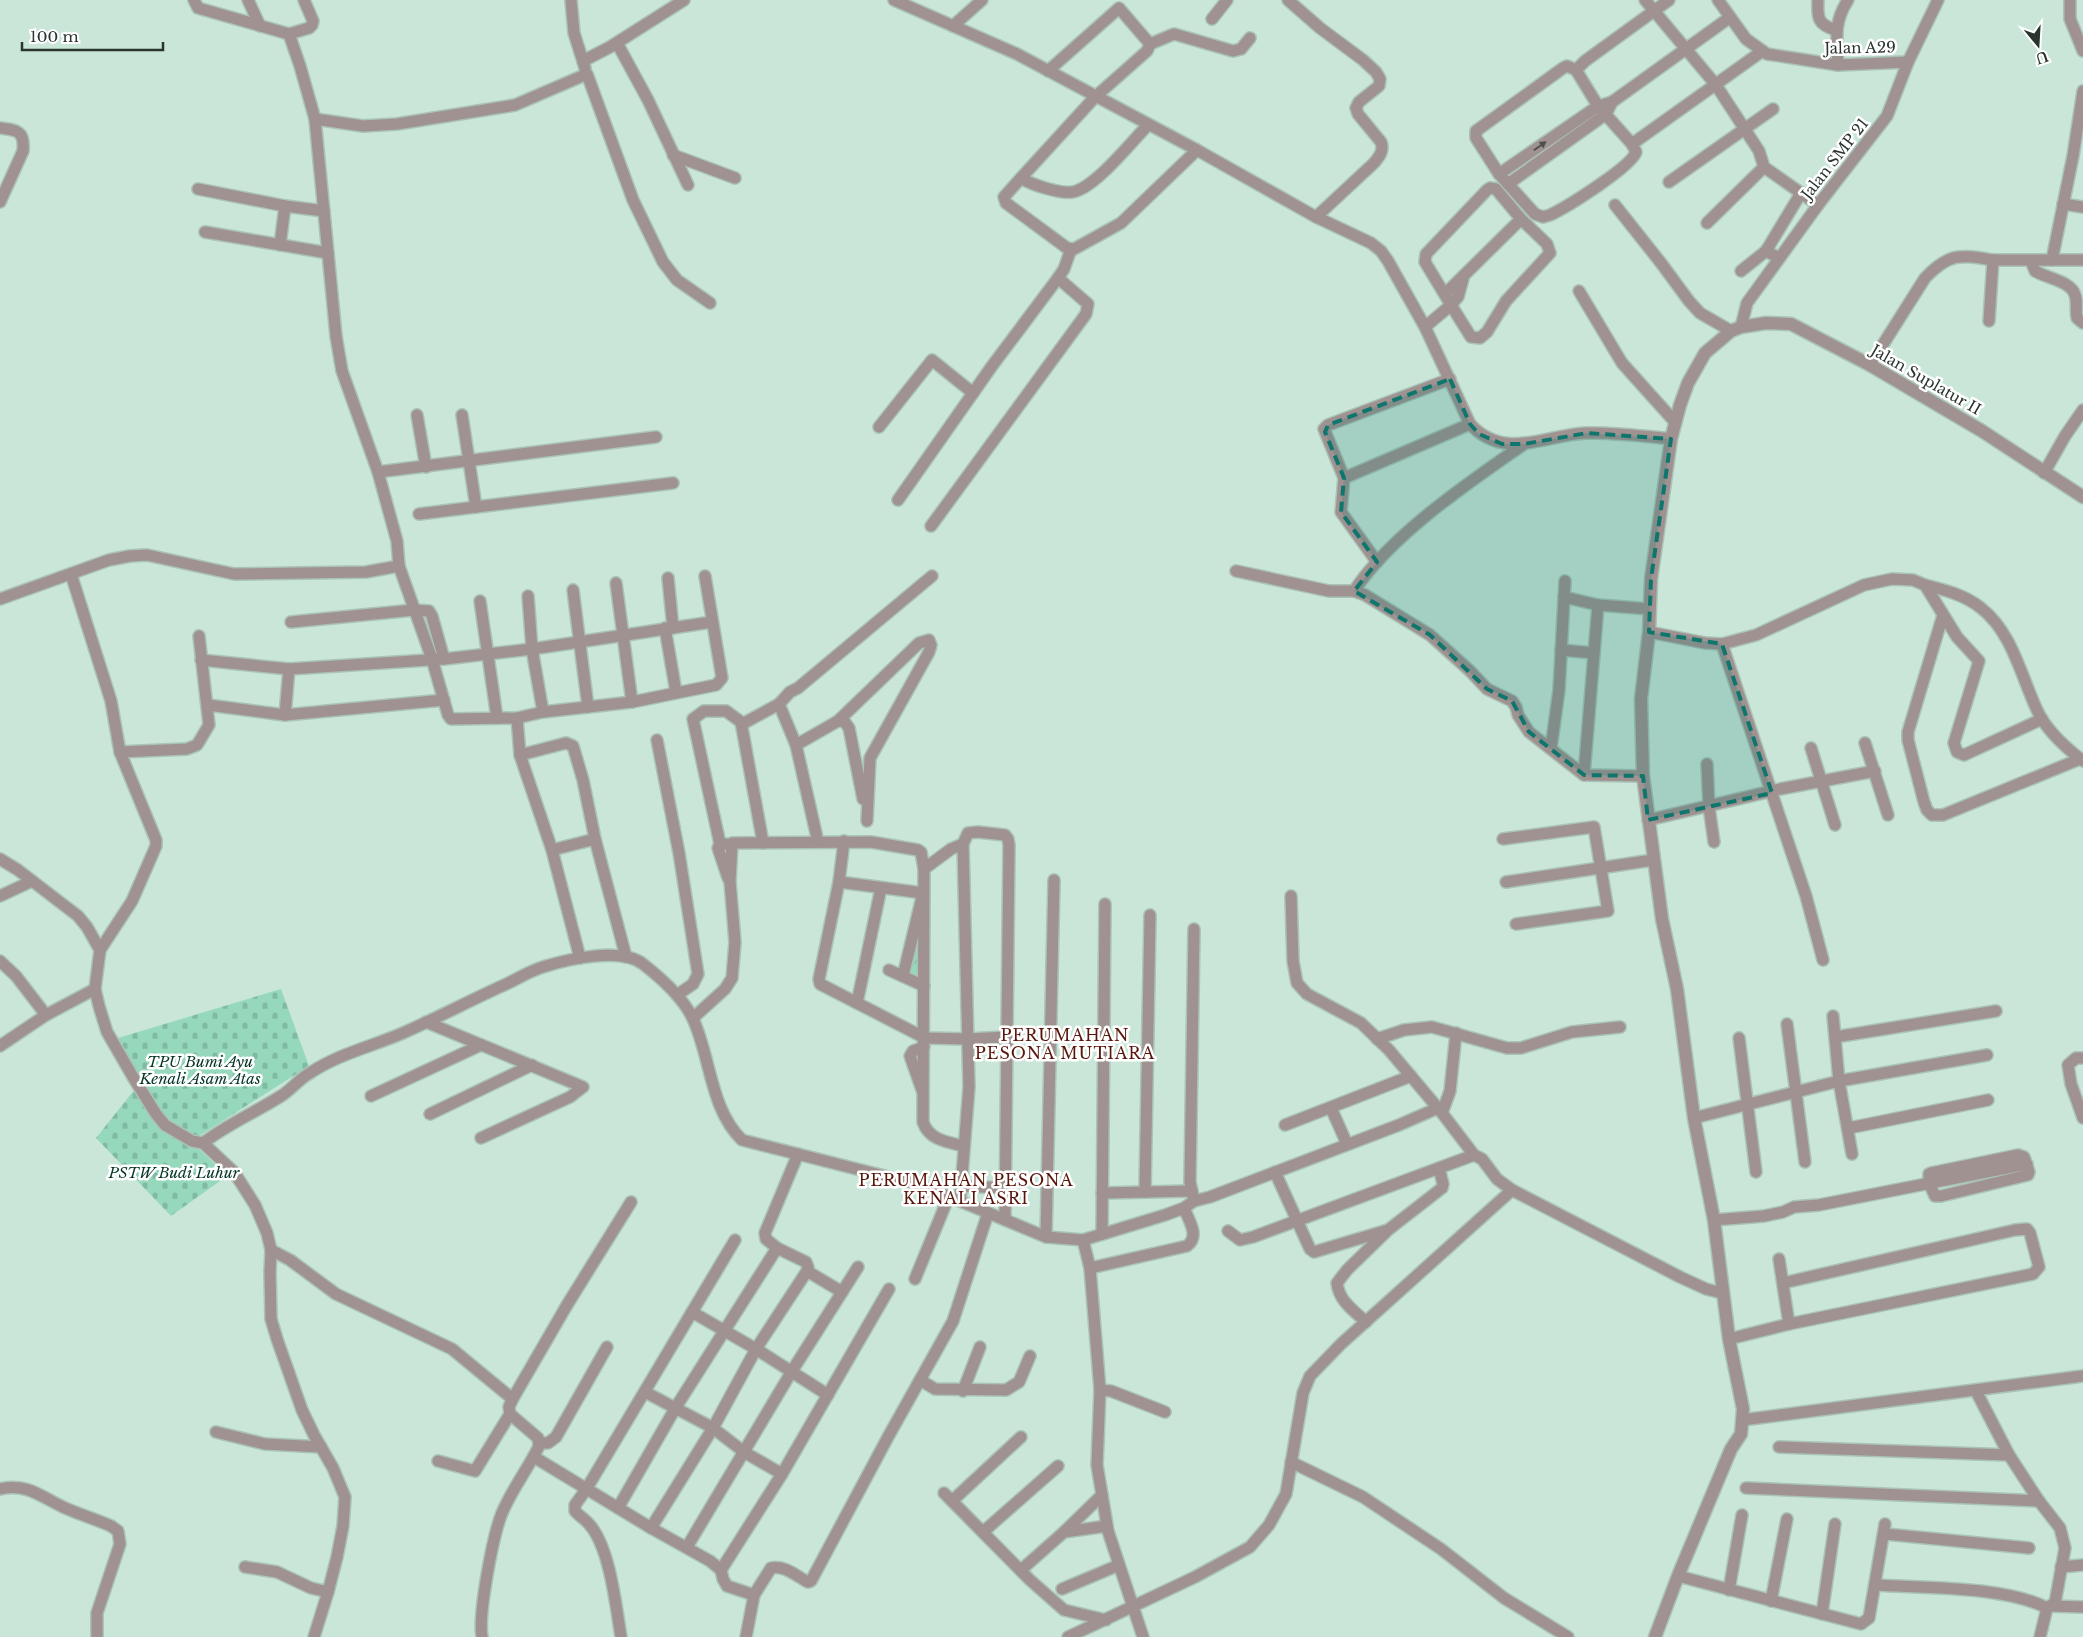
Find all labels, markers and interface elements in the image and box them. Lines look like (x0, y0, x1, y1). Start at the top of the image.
scale bar (22, 20, 164, 52)
north arrow (2013, 20, 2063, 70)
text: 100 m (30, 27, 79, 46)
street label: Jalan A29 (1822, 37, 1896, 58)
text: U (2033, 47, 2051, 68)
street label: Jalan SMP 21 (1796, 114, 1872, 205)
one-way arrow (1533, 141, 1546, 151)
street label: Jalan Suplatur II (1866, 339, 1985, 419)
district label: PERUMAHAN PESONA MUTIARA (975, 1025, 1155, 1063)
park label: TPU Bumi Ayu Kenali Asam Atas (138, 1052, 261, 1088)
park label: PSTW Budi Luhur (107, 1163, 241, 1182)
district label: PERUMAHAN PESONA KENALI ASRI (858, 1170, 1074, 1208)

